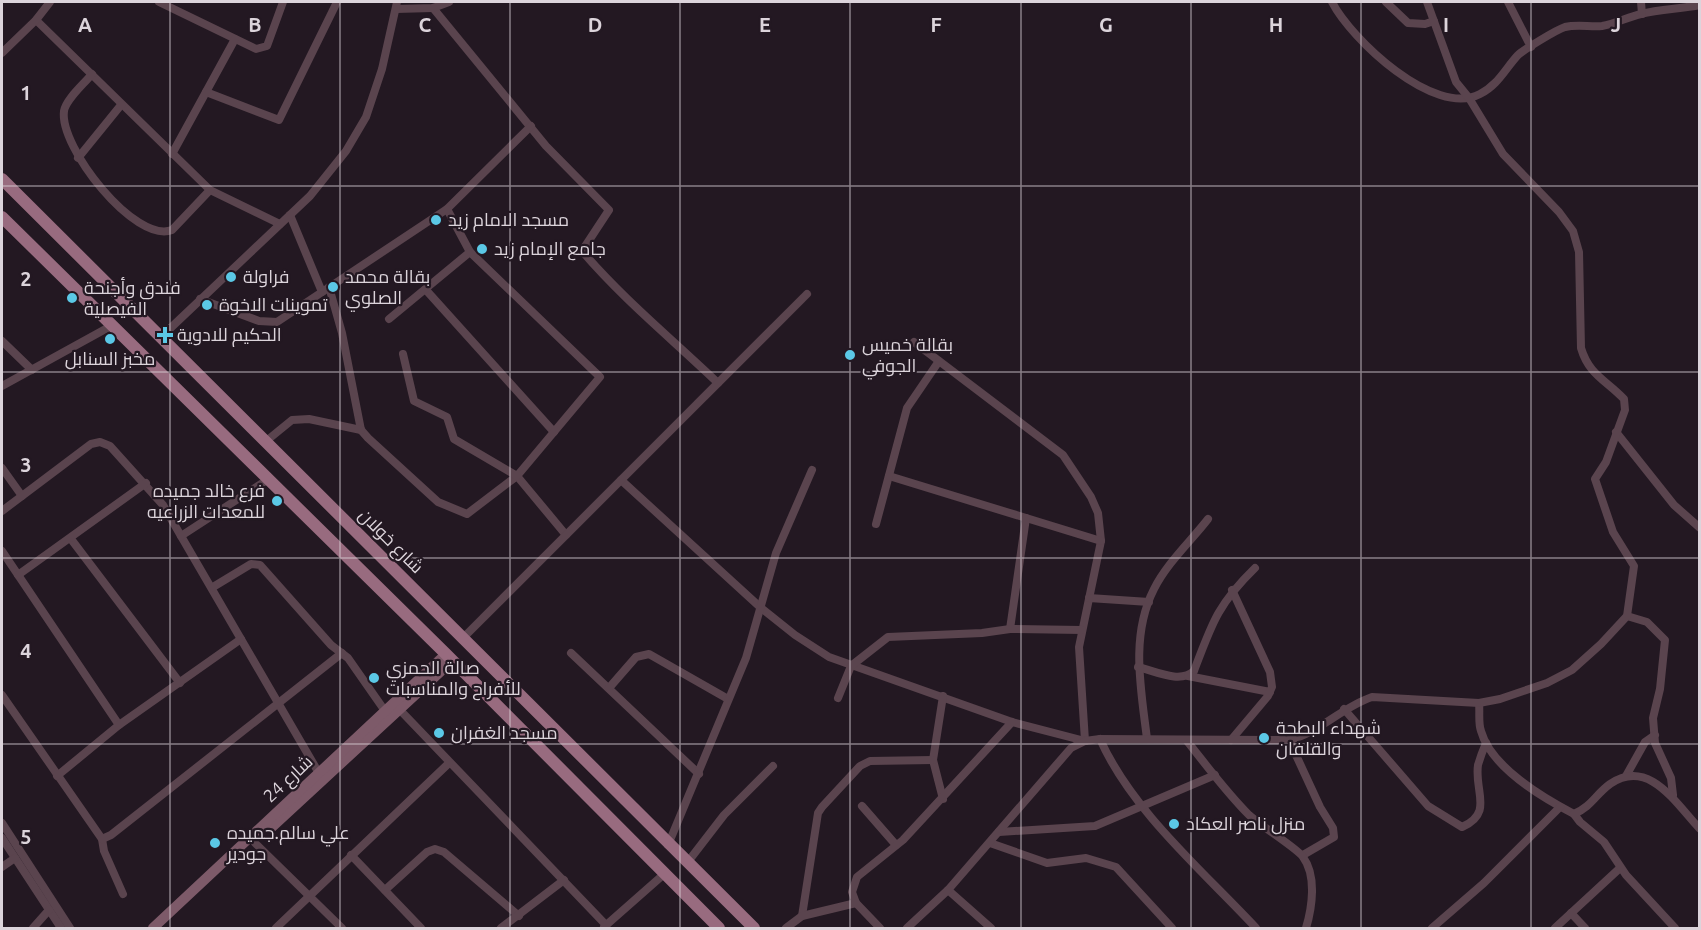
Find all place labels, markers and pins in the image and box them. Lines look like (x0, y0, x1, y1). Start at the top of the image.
place label: مسجد الامام زيد (448, 209, 569, 232)
marker: مسجد الامام زيد (429, 213, 443, 227)
place label: جامع الإمام زيد (494, 238, 606, 261)
marker: جامع الإمام زيد (475, 242, 489, 256)
place label: فراولة (243, 266, 289, 288)
place label: بقالة محمد الصلوي (345, 266, 430, 312)
marker: فراولة (224, 270, 238, 284)
place label: فندق وأجنحة الفيصلية (84, 277, 181, 318)
marker: بقالة محمد الصلوي (326, 280, 340, 294)
marker: فندق وأجنحة الفيصلية (65, 291, 79, 305)
place label: تموينات الاخوة (219, 294, 328, 316)
marker: تموينات الاخوة (200, 298, 214, 312)
place label: الحكيم للادوية (177, 324, 282, 347)
marker: الحكيم للادوية (158, 328, 172, 342)
marker: مخبز السنابل (103, 332, 117, 346)
place label: بقالة خميس الجوفي (862, 334, 953, 380)
place label: مخبز السنابل (65, 348, 155, 370)
marker: بقالة خميس الجوفي (843, 348, 857, 362)
place label: فرع خالد جميده للمعدات الزراعيه (147, 480, 265, 523)
marker: فرع خالد جميده للمعدات الزراعيه (270, 494, 284, 508)
place label: صالة الحمزي للأفراح والمناسبات (386, 657, 521, 701)
marker: صالة الحمزي للأفراح والمناسبات (367, 671, 381, 685)
place label: شهداء البطحة والقلفان (1276, 717, 1381, 760)
place label: مسجد الغفران (451, 722, 558, 744)
marker: مسجد الغفران (432, 726, 446, 740)
marker: شهداء البطحة والقلفان (1257, 731, 1271, 745)
place label: منزل ناصر العكاد (1186, 813, 1305, 835)
marker: منزل ناصر العكاد (1167, 817, 1181, 831)
place label: علي سالم.جميده جودير (226, 822, 350, 865)
marker: علي سالم.جميده جودير (208, 836, 222, 850)

